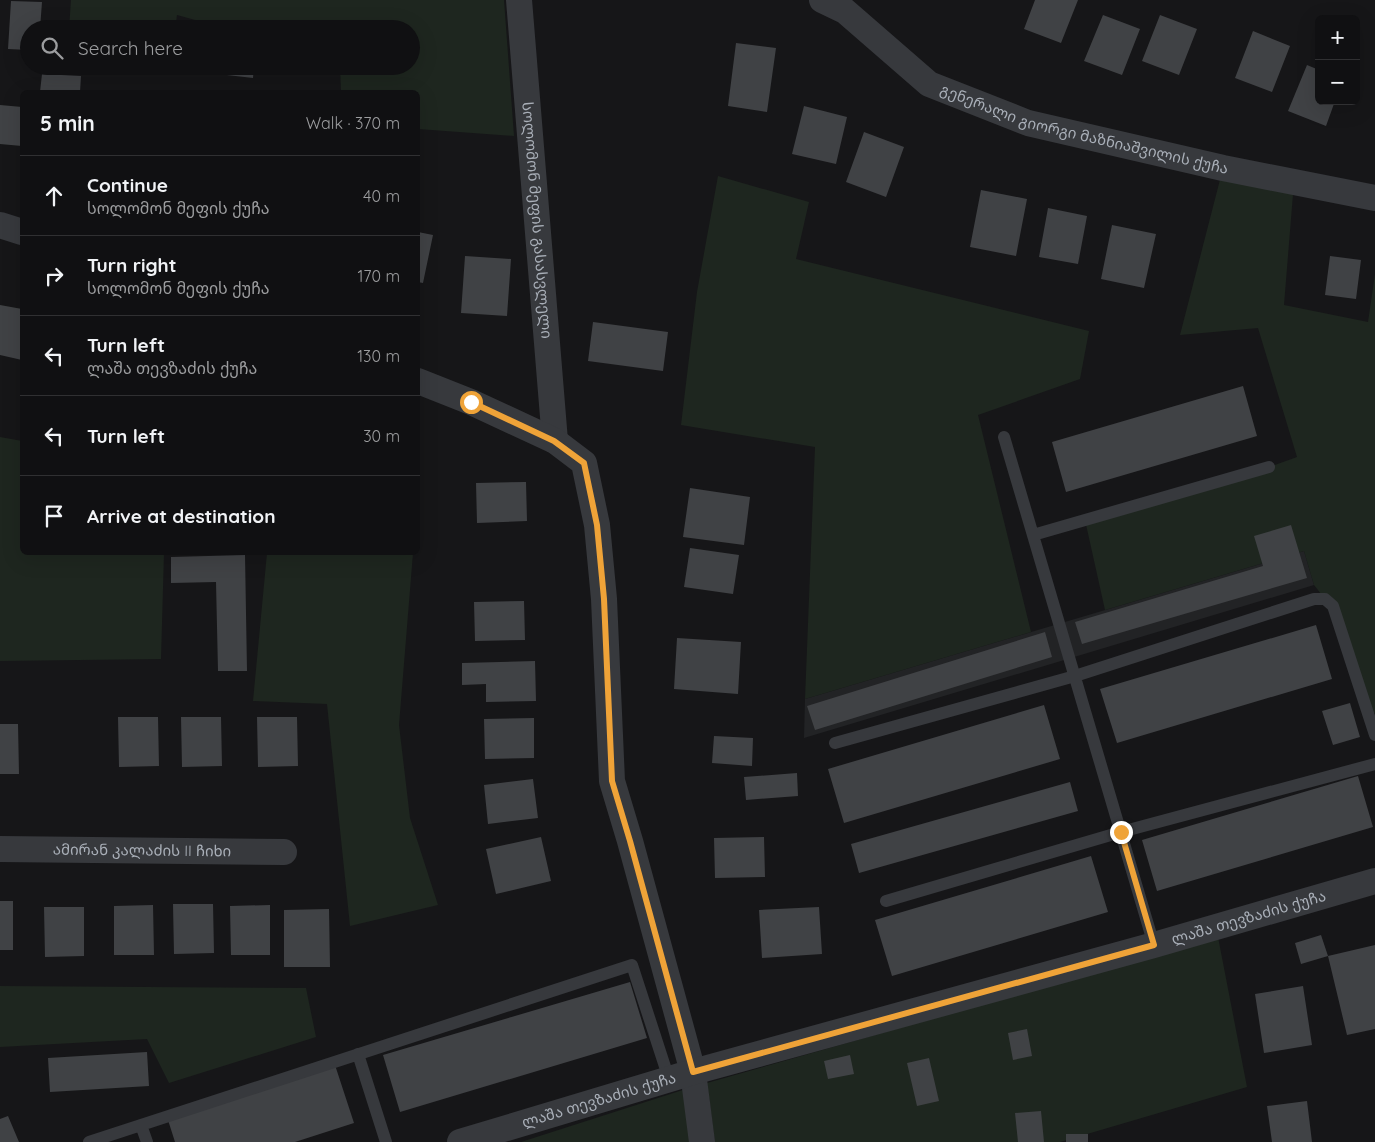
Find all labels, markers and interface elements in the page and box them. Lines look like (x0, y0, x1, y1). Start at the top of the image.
map controls (1315, 15, 1360, 105)
button: + (1315, 15, 1360, 60)
search box (20, 20, 420, 75)
icon: search (38, 34, 66, 62)
text: Search here (78, 36, 183, 60)
button: − (1315, 60, 1360, 105)
street label: გენერალი გიორგი მაზნიაშვილის ქუჩა (938, 79, 1230, 178)
street label: სოლომონ მეფის გასასვლელი (518, 101, 557, 339)
text: 5 min (40, 110, 95, 136)
text: Walk · 370 m (306, 113, 400, 133)
text: Continue (87, 173, 168, 197)
icon: ahead (40, 182, 68, 210)
text: 40 m (363, 186, 400, 206)
text: სოლომონ მეფის ქუჩა (87, 198, 270, 218)
text: Turn right (87, 253, 176, 277)
icon: right (40, 262, 68, 290)
text: 170 m (357, 266, 400, 286)
text: სოლომონ მეფის ქუჩა (87, 278, 270, 298)
text: Turn left (87, 333, 165, 357)
icon: left (40, 342, 68, 370)
text: 130 m (357, 346, 400, 366)
text: ლაშა თევზაძის ქუჩა (87, 358, 257, 378)
route start (460, 391, 483, 414)
icon: left (40, 422, 68, 450)
text: Turn left (87, 424, 165, 448)
text: 30 m (363, 426, 400, 446)
icon: arrive (40, 502, 68, 530)
text: Arrive at destination (87, 504, 276, 528)
route end (1110, 821, 1133, 844)
street label: ამირან კალაძის II ჩიხი (53, 840, 231, 860)
street label: ლაშა თევზაძის ქუჩა (1169, 886, 1328, 948)
street label: ლაშა თევზაძის ქუჩა (519, 1068, 678, 1132)

